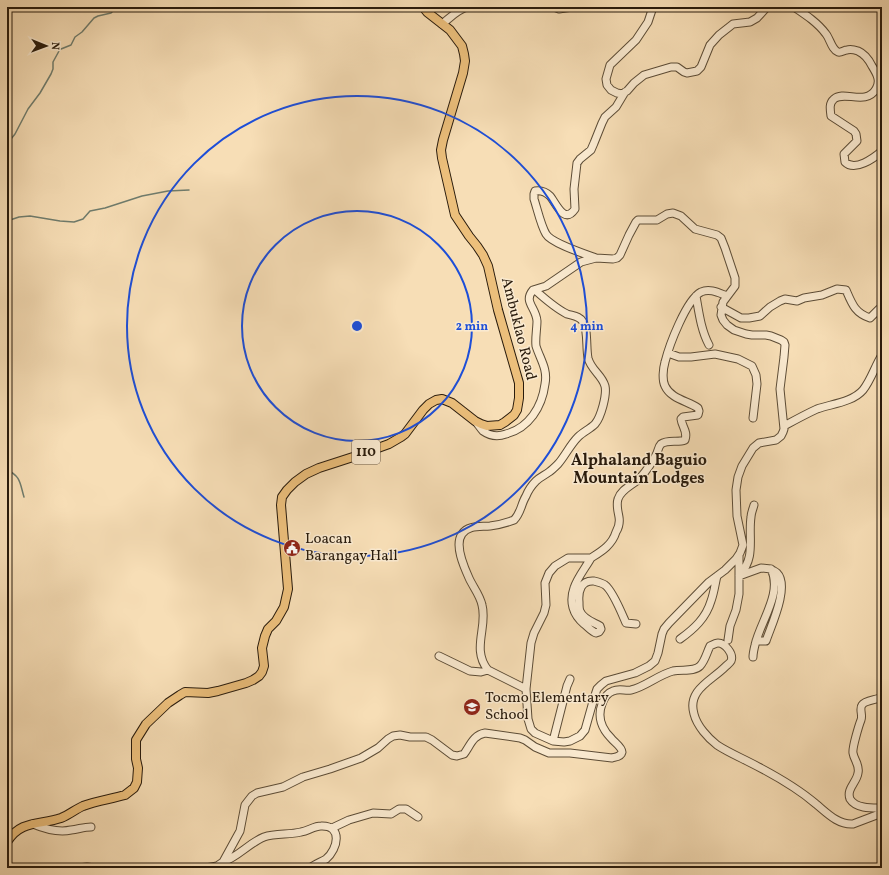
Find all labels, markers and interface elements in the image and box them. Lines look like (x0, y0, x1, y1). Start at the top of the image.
north arrow (26, 26, 66, 66)
text: N (47, 42, 62, 50)
street label: Ambuklao Road (495, 275, 541, 383)
centre of rings (350, 319, 364, 333)
text: 2 min (456, 319, 488, 335)
text: 4 min (570, 319, 604, 335)
road number: 110 (352, 440, 380, 464)
district label: Alphaland Baguio Mountain Lodges (571, 450, 707, 490)
place label: Loacan Barangay Hall (305, 529, 398, 567)
public building icon: Loacan Barangay Hall (282, 538, 302, 558)
place label: Tocmo Elementary School (485, 688, 609, 726)
school or university icon: Tocmo Elementary School (462, 697, 482, 717)

